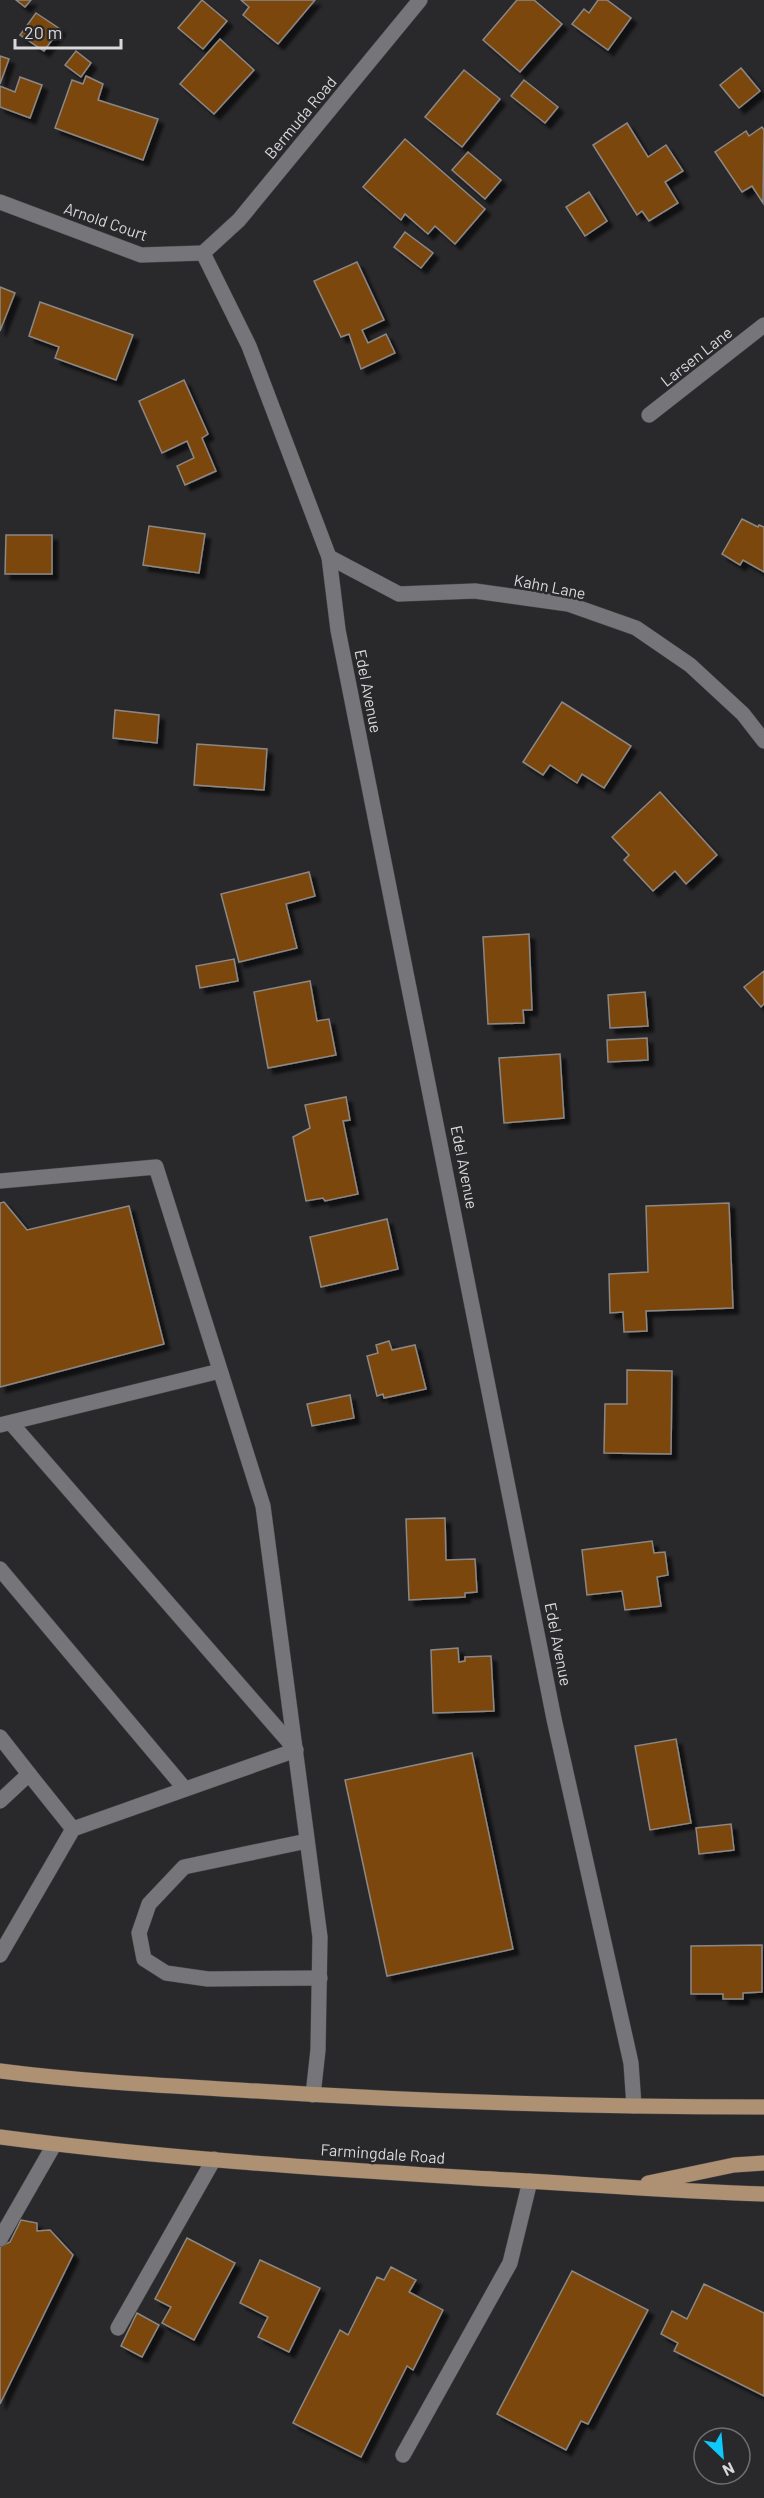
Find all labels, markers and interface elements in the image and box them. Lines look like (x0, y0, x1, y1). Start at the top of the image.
scale bar (15, 12, 122, 50)
text: 20 m (24, 21, 62, 43)
street label: Bermuda Road (260, 72, 340, 162)
street label: Arnold Court (62, 198, 150, 244)
street label: Larsen Lane (657, 322, 735, 390)
street label: Kahn Lane (512, 570, 588, 602)
street label: Edel Avenue (352, 648, 386, 734)
street label: Edel Avenue (448, 1124, 482, 1210)
street label: Edel Avenue (542, 1601, 576, 1687)
street label: Farmingdale Road (320, 2139, 446, 2167)
north arrow (692, 2426, 752, 2486)
text: N (720, 2459, 738, 2481)

